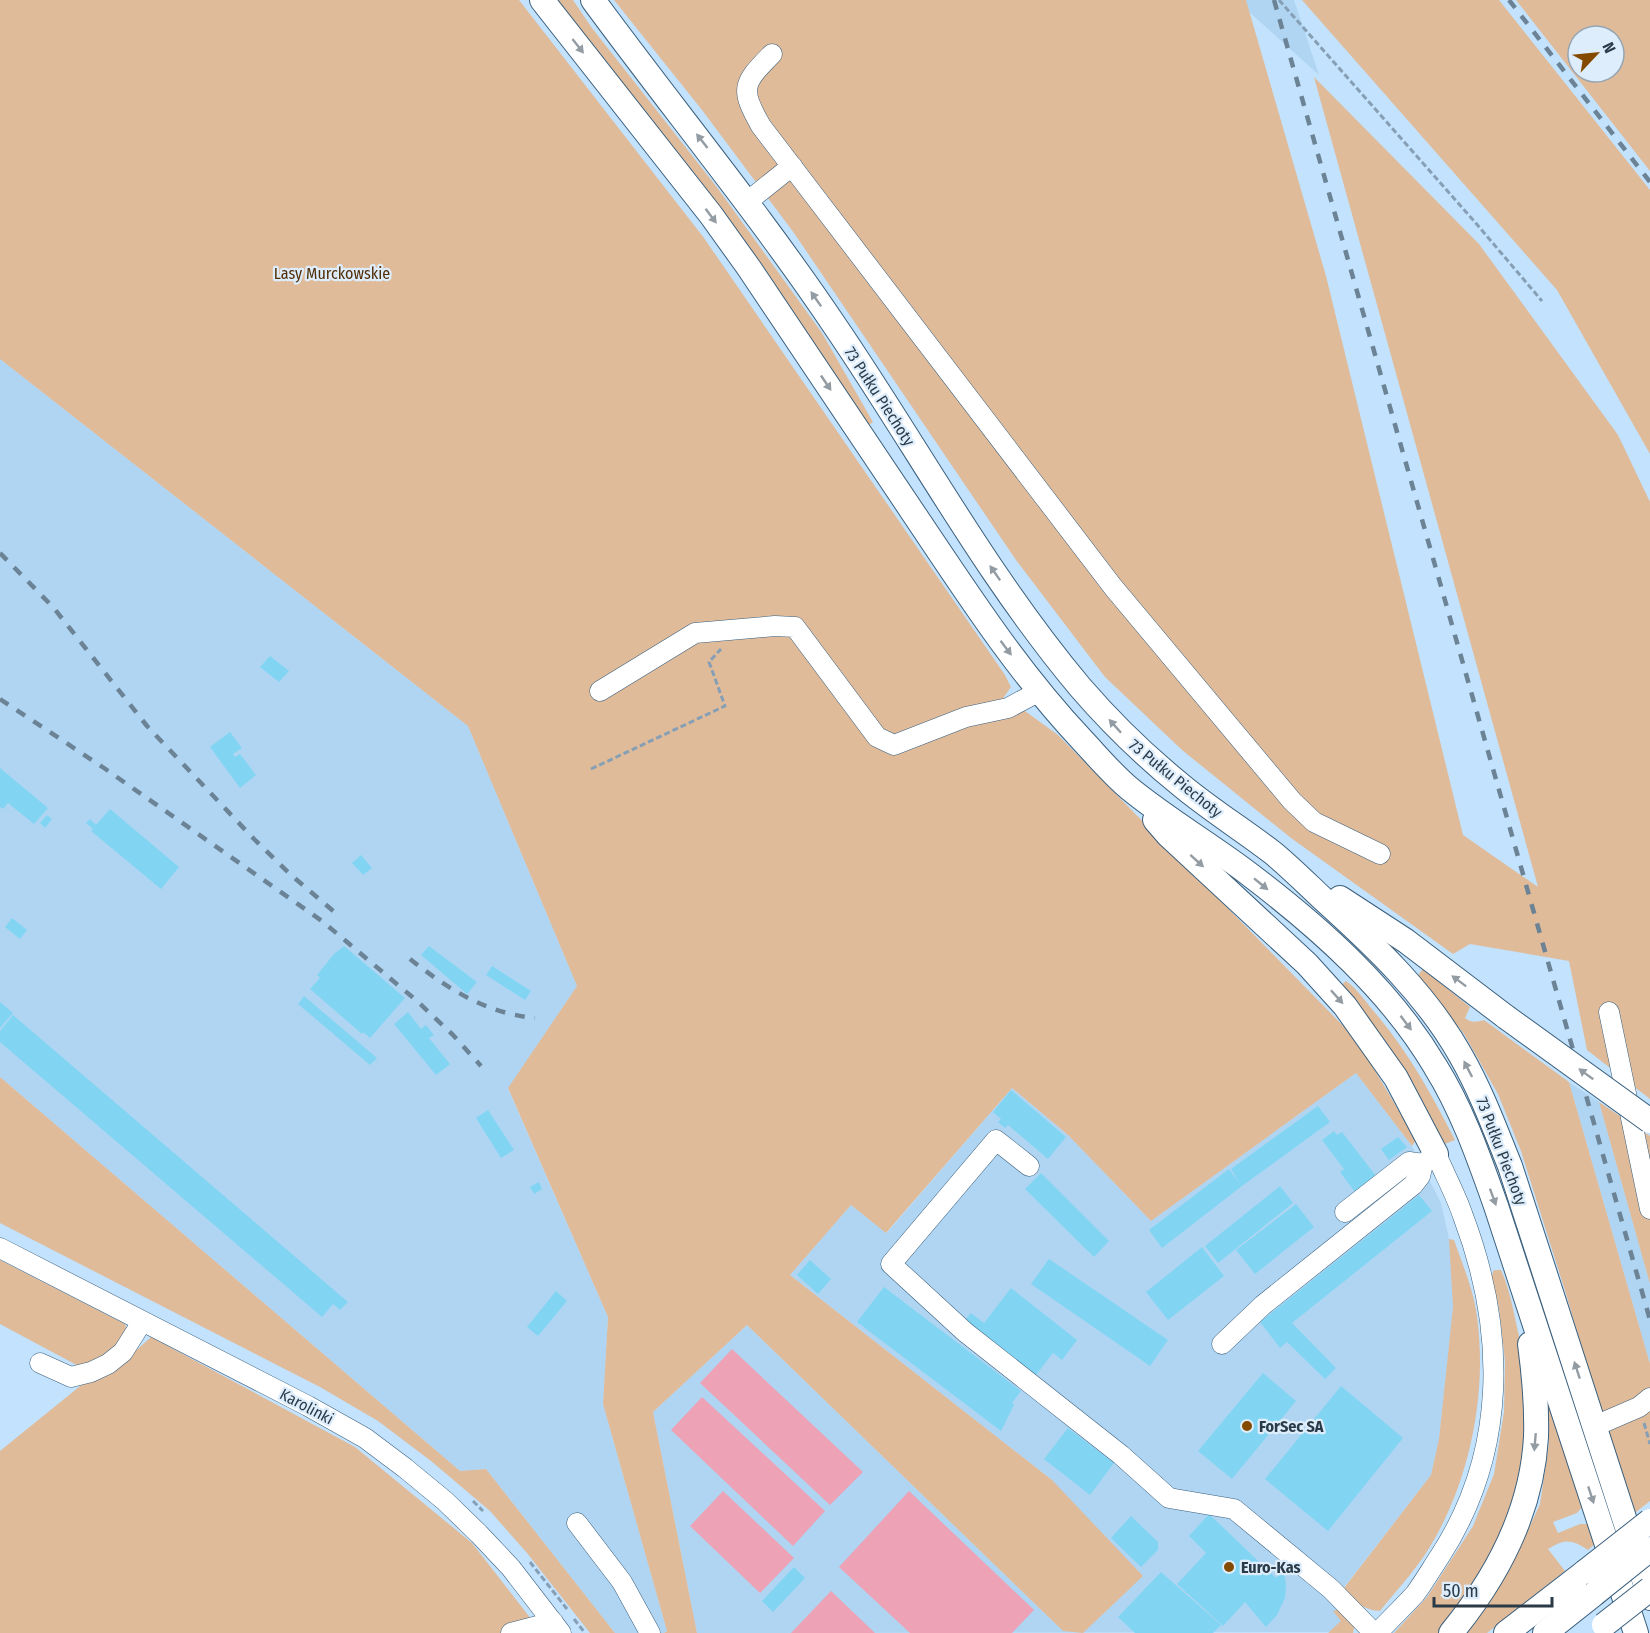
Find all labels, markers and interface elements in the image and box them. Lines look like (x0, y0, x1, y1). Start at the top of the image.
north arrow (1566, 24, 1626, 84)
one-way arrow (572, 38, 585, 54)
text: N (1598, 39, 1620, 56)
one-way arrow (695, 133, 708, 149)
one-way arrow (705, 209, 717, 224)
park label: Lasy Murckowskie (274, 264, 390, 283)
one-way arrow (810, 291, 822, 307)
street label: 73 Pułku Piechoty (841, 343, 919, 450)
one-way arrow (820, 374, 832, 390)
one-way arrow (990, 565, 1001, 581)
one-way arrow (999, 641, 1011, 656)
one-way arrow (1109, 719, 1122, 734)
street label: 73 Pułku Piechoty (1125, 735, 1227, 822)
one-way arrow (1190, 854, 1204, 868)
one-way arrow (1253, 877, 1268, 890)
one-way arrow (1452, 976, 1467, 988)
one-way arrow (1330, 989, 1343, 1004)
one-way arrow (1400, 1015, 1412, 1031)
one-way arrow (1463, 1060, 1473, 1077)
one-way arrow (1578, 1069, 1593, 1081)
street label: 73 Pułku Piechoty (1472, 1094, 1531, 1209)
one-way arrow (1488, 1188, 1498, 1206)
one-way arrow (1571, 1361, 1581, 1379)
street label: Karolinki (277, 1384, 337, 1428)
place label: ForSec SA (1259, 1417, 1324, 1436)
marker: ForSec SA (1240, 1419, 1254, 1433)
one-way arrow (1530, 1432, 1540, 1451)
one-way arrow (1587, 1486, 1597, 1504)
place label: Euro-Kas (1241, 1558, 1301, 1577)
marker: Euro-Kas (1222, 1560, 1236, 1574)
scale bar (1434, 1570, 1552, 1608)
text: 50 m (1443, 1580, 1479, 1602)

